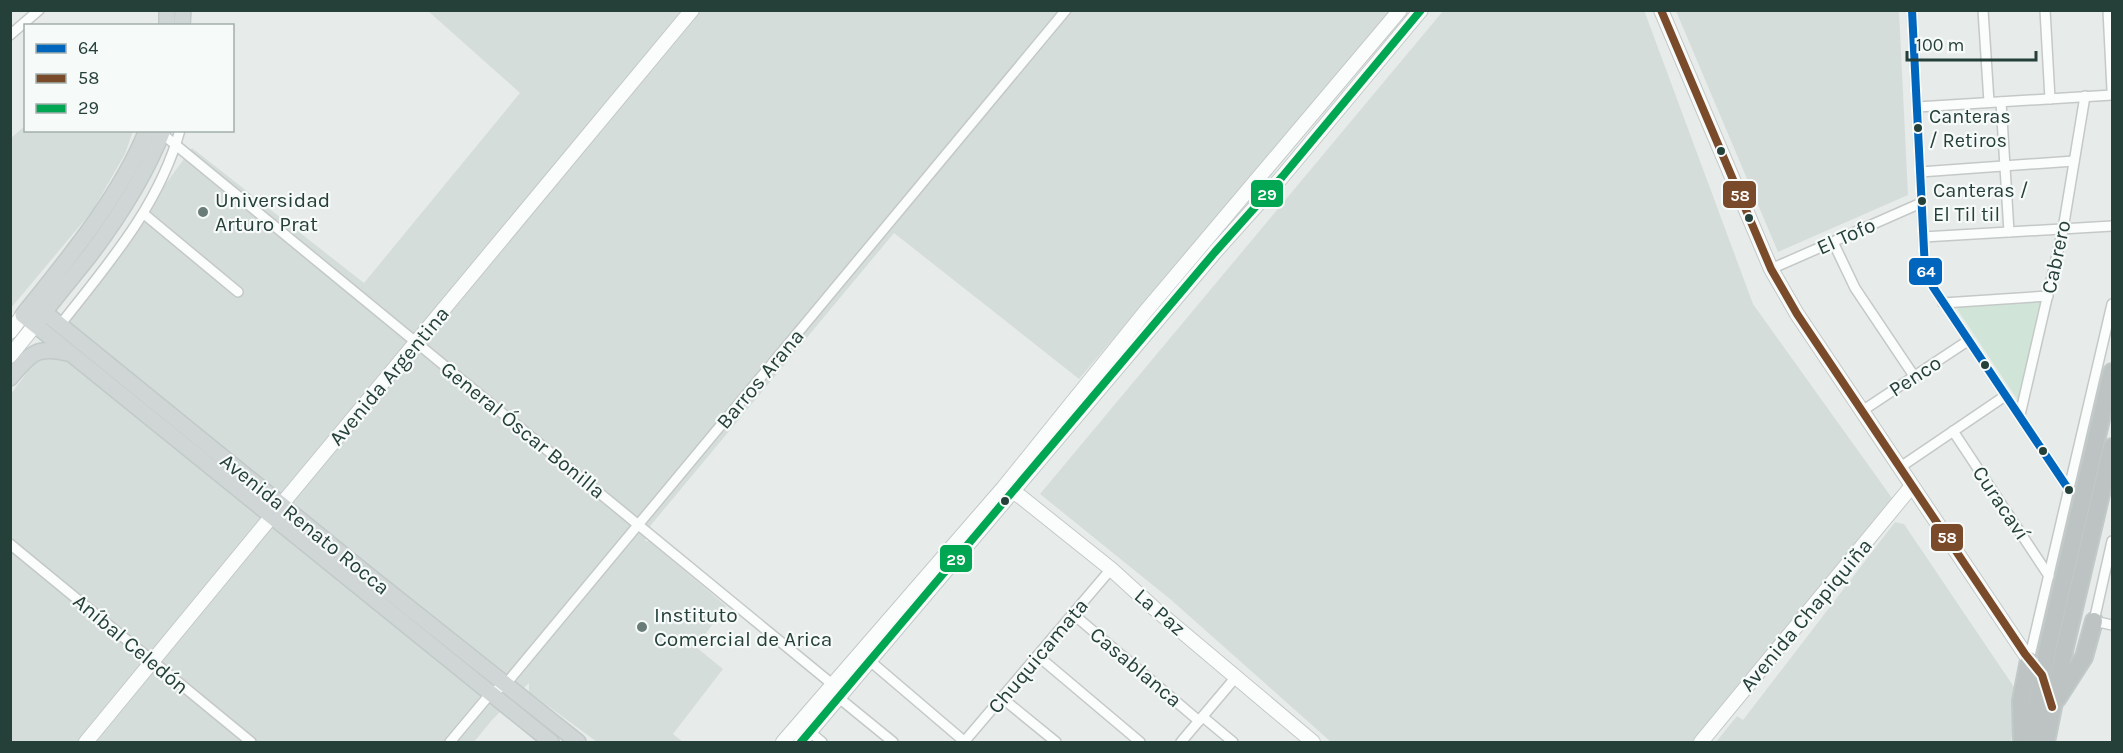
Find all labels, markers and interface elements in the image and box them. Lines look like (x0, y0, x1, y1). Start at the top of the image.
legend (24, 24, 234, 132)
scale bar (1907, 24, 2036, 62)
text: 100 m (1916, 34, 1964, 56)
text: 64 (78, 37, 98, 59)
text: 58 (78, 67, 99, 89)
text: 29 (78, 97, 99, 119)
place label: Canteras / Retiros (1929, 105, 2011, 152)
marker: Canteras / Retiros (1912, 122, 1924, 134)
unlabelled marker (1715, 145, 1727, 157)
line badge: 29 (1250, 179, 1284, 208)
place label: Canteras / El Til til (1933, 179, 2028, 226)
line badge: 58 (1722, 180, 1757, 209)
text: 29 (1257, 185, 1277, 204)
text: 58 (1730, 186, 1750, 205)
place label: Universidad Arturo Prat (215, 188, 330, 236)
marker: Canteras / El Til til (1916, 195, 1928, 207)
marker: Universidad Arturo Prat (196, 205, 210, 219)
unlabelled marker (1743, 212, 1755, 224)
street label: El Tofo (1813, 212, 1879, 260)
street label: Cabrero (2037, 218, 2075, 296)
line badge: 64 (1908, 257, 1943, 286)
text: 64 (1916, 262, 1936, 281)
street label: Avenida Argentina (324, 302, 454, 450)
street label: Barros Arana (711, 324, 809, 434)
street label: Penco (1884, 350, 1946, 402)
street label: General Óscar Bonilla (436, 356, 610, 504)
unlabelled marker (1979, 359, 1991, 371)
unlabelled marker (2037, 445, 2049, 457)
street label: Avenida Renato Rocca (216, 448, 394, 600)
street label: Curacaví (1968, 461, 2035, 545)
unlabelled marker (2063, 484, 2075, 496)
unlabelled marker (999, 495, 1011, 507)
line badge: 58 (1930, 523, 1964, 552)
text: 58 (1937, 528, 1957, 547)
street label: Avenida Chapiquiña (1735, 534, 1877, 696)
line badge: 29 (939, 544, 973, 573)
text: 29 (946, 550, 966, 569)
street label: La Paz (1130, 583, 1190, 641)
street label: Aníbal Celedón (69, 589, 193, 699)
street label: Chuquicamata (983, 594, 1093, 718)
place label: Instituto Comercial de Arica (654, 603, 832, 651)
marker: Instituto Comercial de Arica (635, 620, 649, 634)
street label: Casablanca (1085, 622, 1187, 712)

